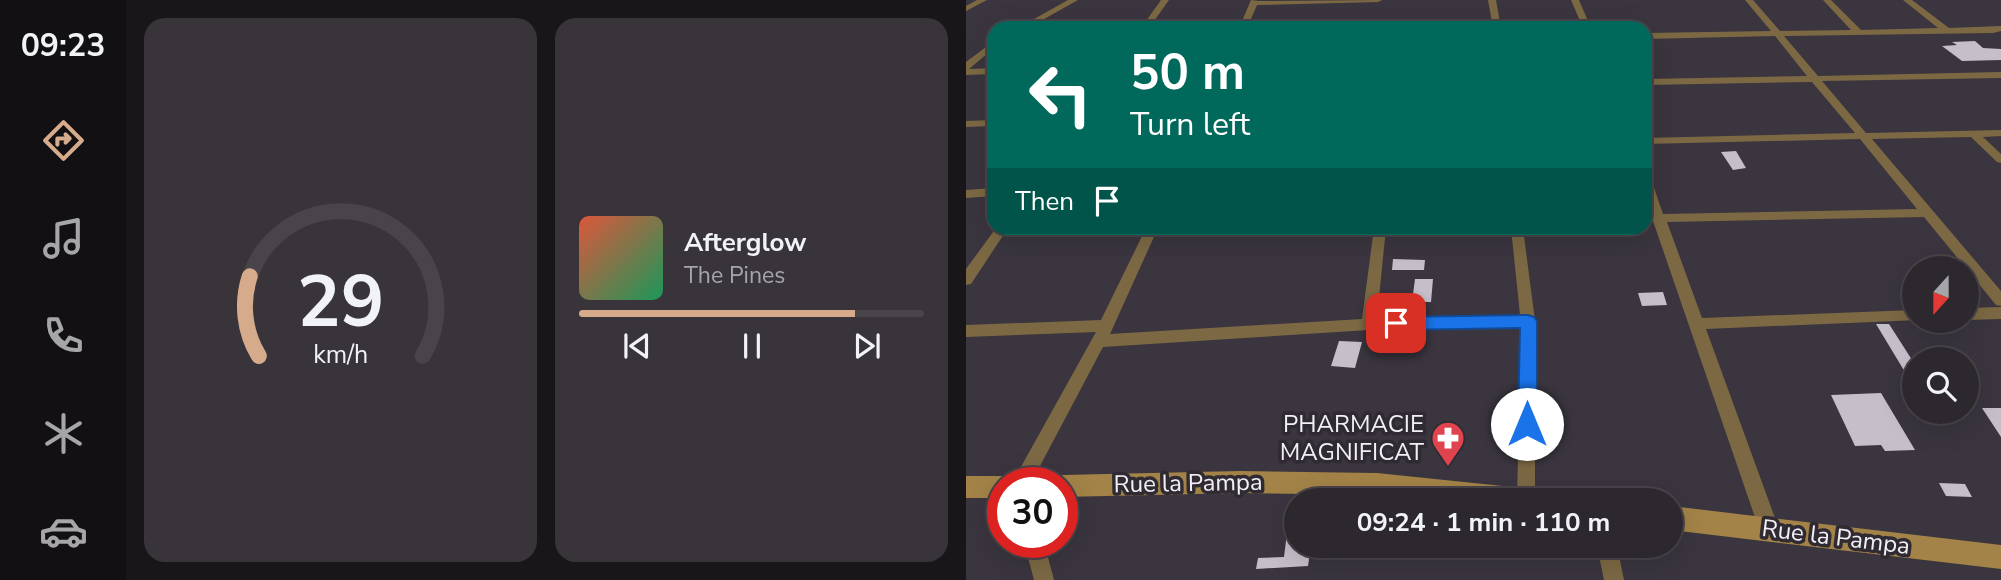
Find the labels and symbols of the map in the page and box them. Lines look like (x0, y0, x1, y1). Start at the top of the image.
north arrow (1902, 256, 1979, 332)
pin (1366, 293, 1426, 353)
position arrow (1490, 387, 1564, 461)
place label: PHARMACIE MAGNIFICAT (1280, 408, 1425, 468)
pharmacy icon: PHARMACIE MAGNIFICAT (1429, 419, 1467, 468)
street label: Rue la Pampa (1113, 466, 1263, 500)
speed limit sign: 30 (987, 467, 1078, 558)
street label: Rue la Pampa (1760, 512, 1912, 562)

